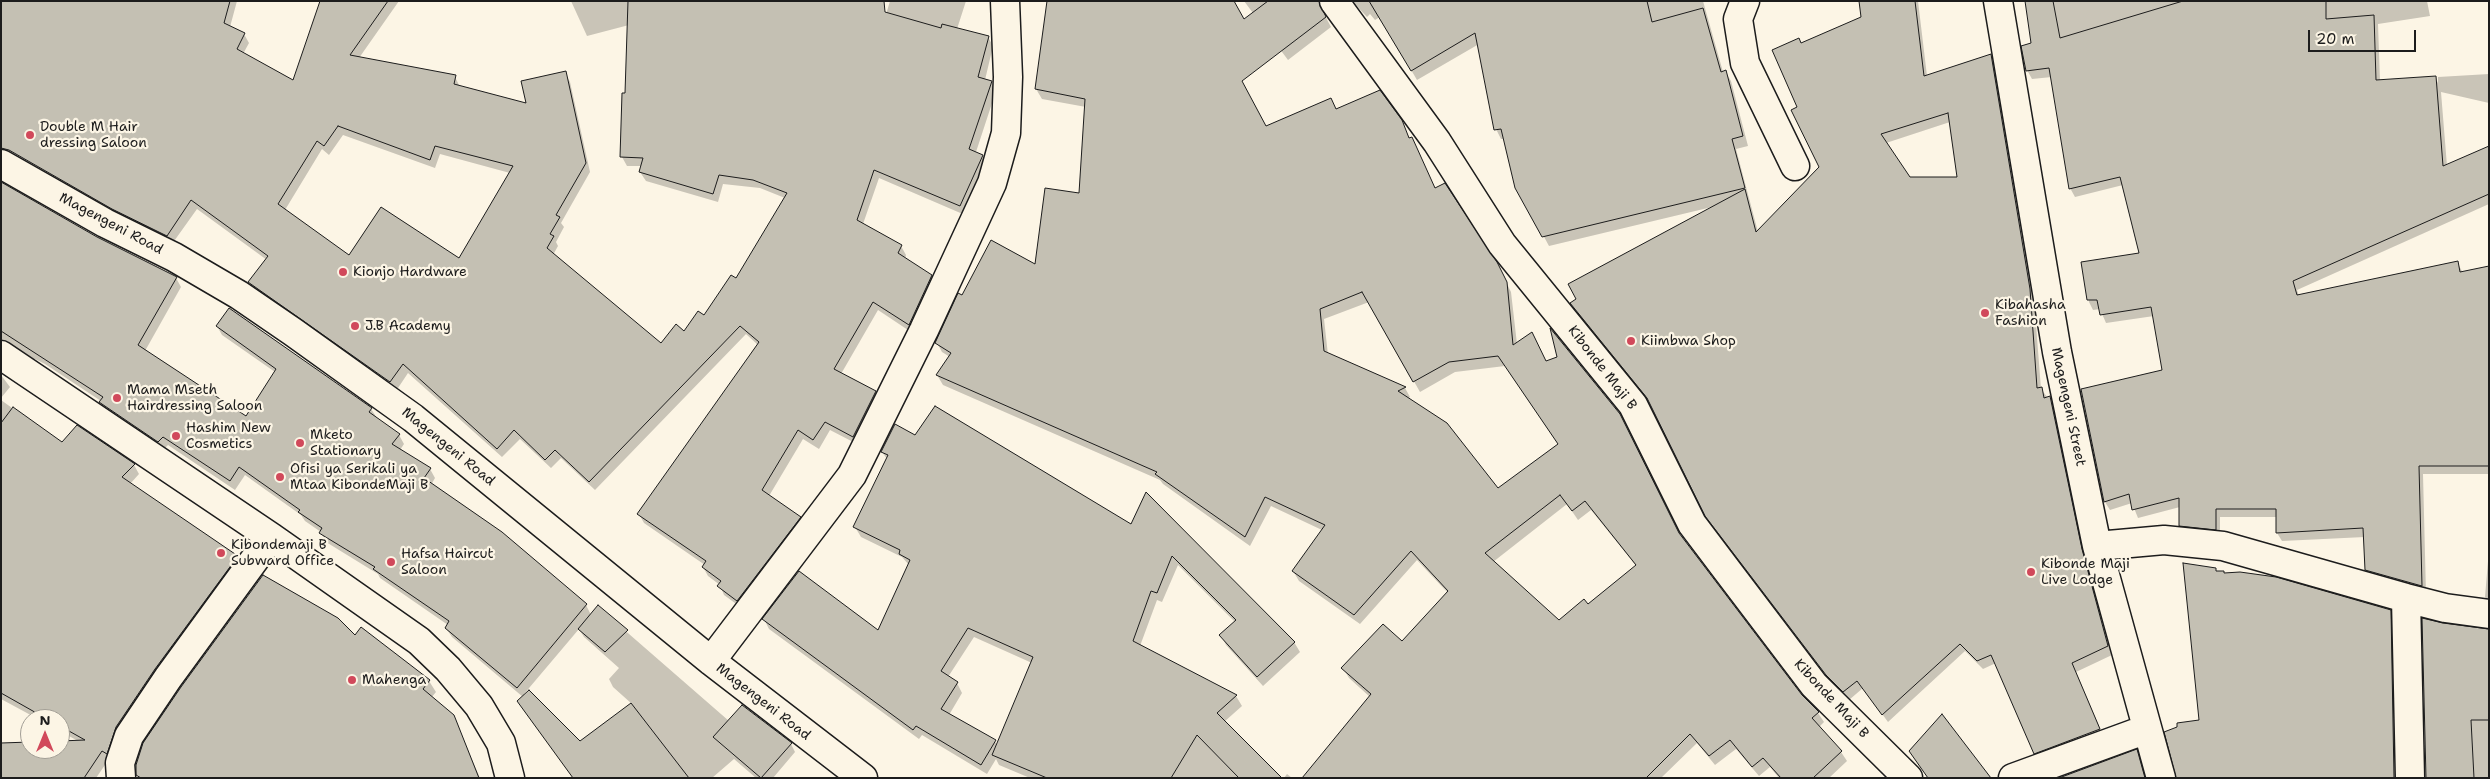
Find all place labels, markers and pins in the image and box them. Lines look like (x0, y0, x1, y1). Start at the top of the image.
place label: Double M Hair dressing Saloon (40, 119, 147, 152)
marker: Double M Hair dressing Saloon (24, 129, 36, 141)
place label: Kionjo Hardware (353, 264, 467, 280)
marker: Kionjo Hardware (337, 266, 349, 278)
place label: Kibahasha Fashion (1995, 297, 2066, 330)
marker: Kibahasha Fashion (1979, 307, 1991, 319)
place label: J.B Academy (365, 318, 451, 334)
marker: J.B Academy (349, 320, 361, 332)
place label: Kiimbwa Shop (1641, 333, 1736, 349)
marker: Kiimbwa Shop (1625, 335, 1637, 347)
place label: Mama Mseth Hairdressing Saloon (127, 382, 262, 414)
marker: Mama Mseth Hairdressing Saloon (111, 392, 123, 404)
place label: Hashim New Cosmetics (186, 420, 271, 452)
place label: Mketo Stationary (310, 427, 381, 460)
marker: Hashim New Cosmetics (170, 430, 182, 442)
marker: Mketo Stationary (294, 437, 306, 449)
place label: Ofisi ya Serikali ya Mtaa KibondeMaji B (290, 461, 428, 494)
marker: Ofisi ya Serikali ya Mtaa KibondeMaji B (274, 471, 286, 483)
place label: Kibondemaji B Subward Office (231, 537, 334, 570)
place label: Hafsa Haircut Saloon (401, 546, 494, 578)
marker: Kibondemaji B Subward Office (215, 547, 227, 559)
marker: Hafsa Haircut Saloon (385, 556, 397, 568)
place label: Kibonde Maji Live Lodge (2041, 556, 2130, 588)
marker: Kibonde Maji Live Lodge (2025, 566, 2037, 578)
place label: Mahenga (362, 672, 426, 688)
marker: Mahenga (346, 674, 358, 686)

